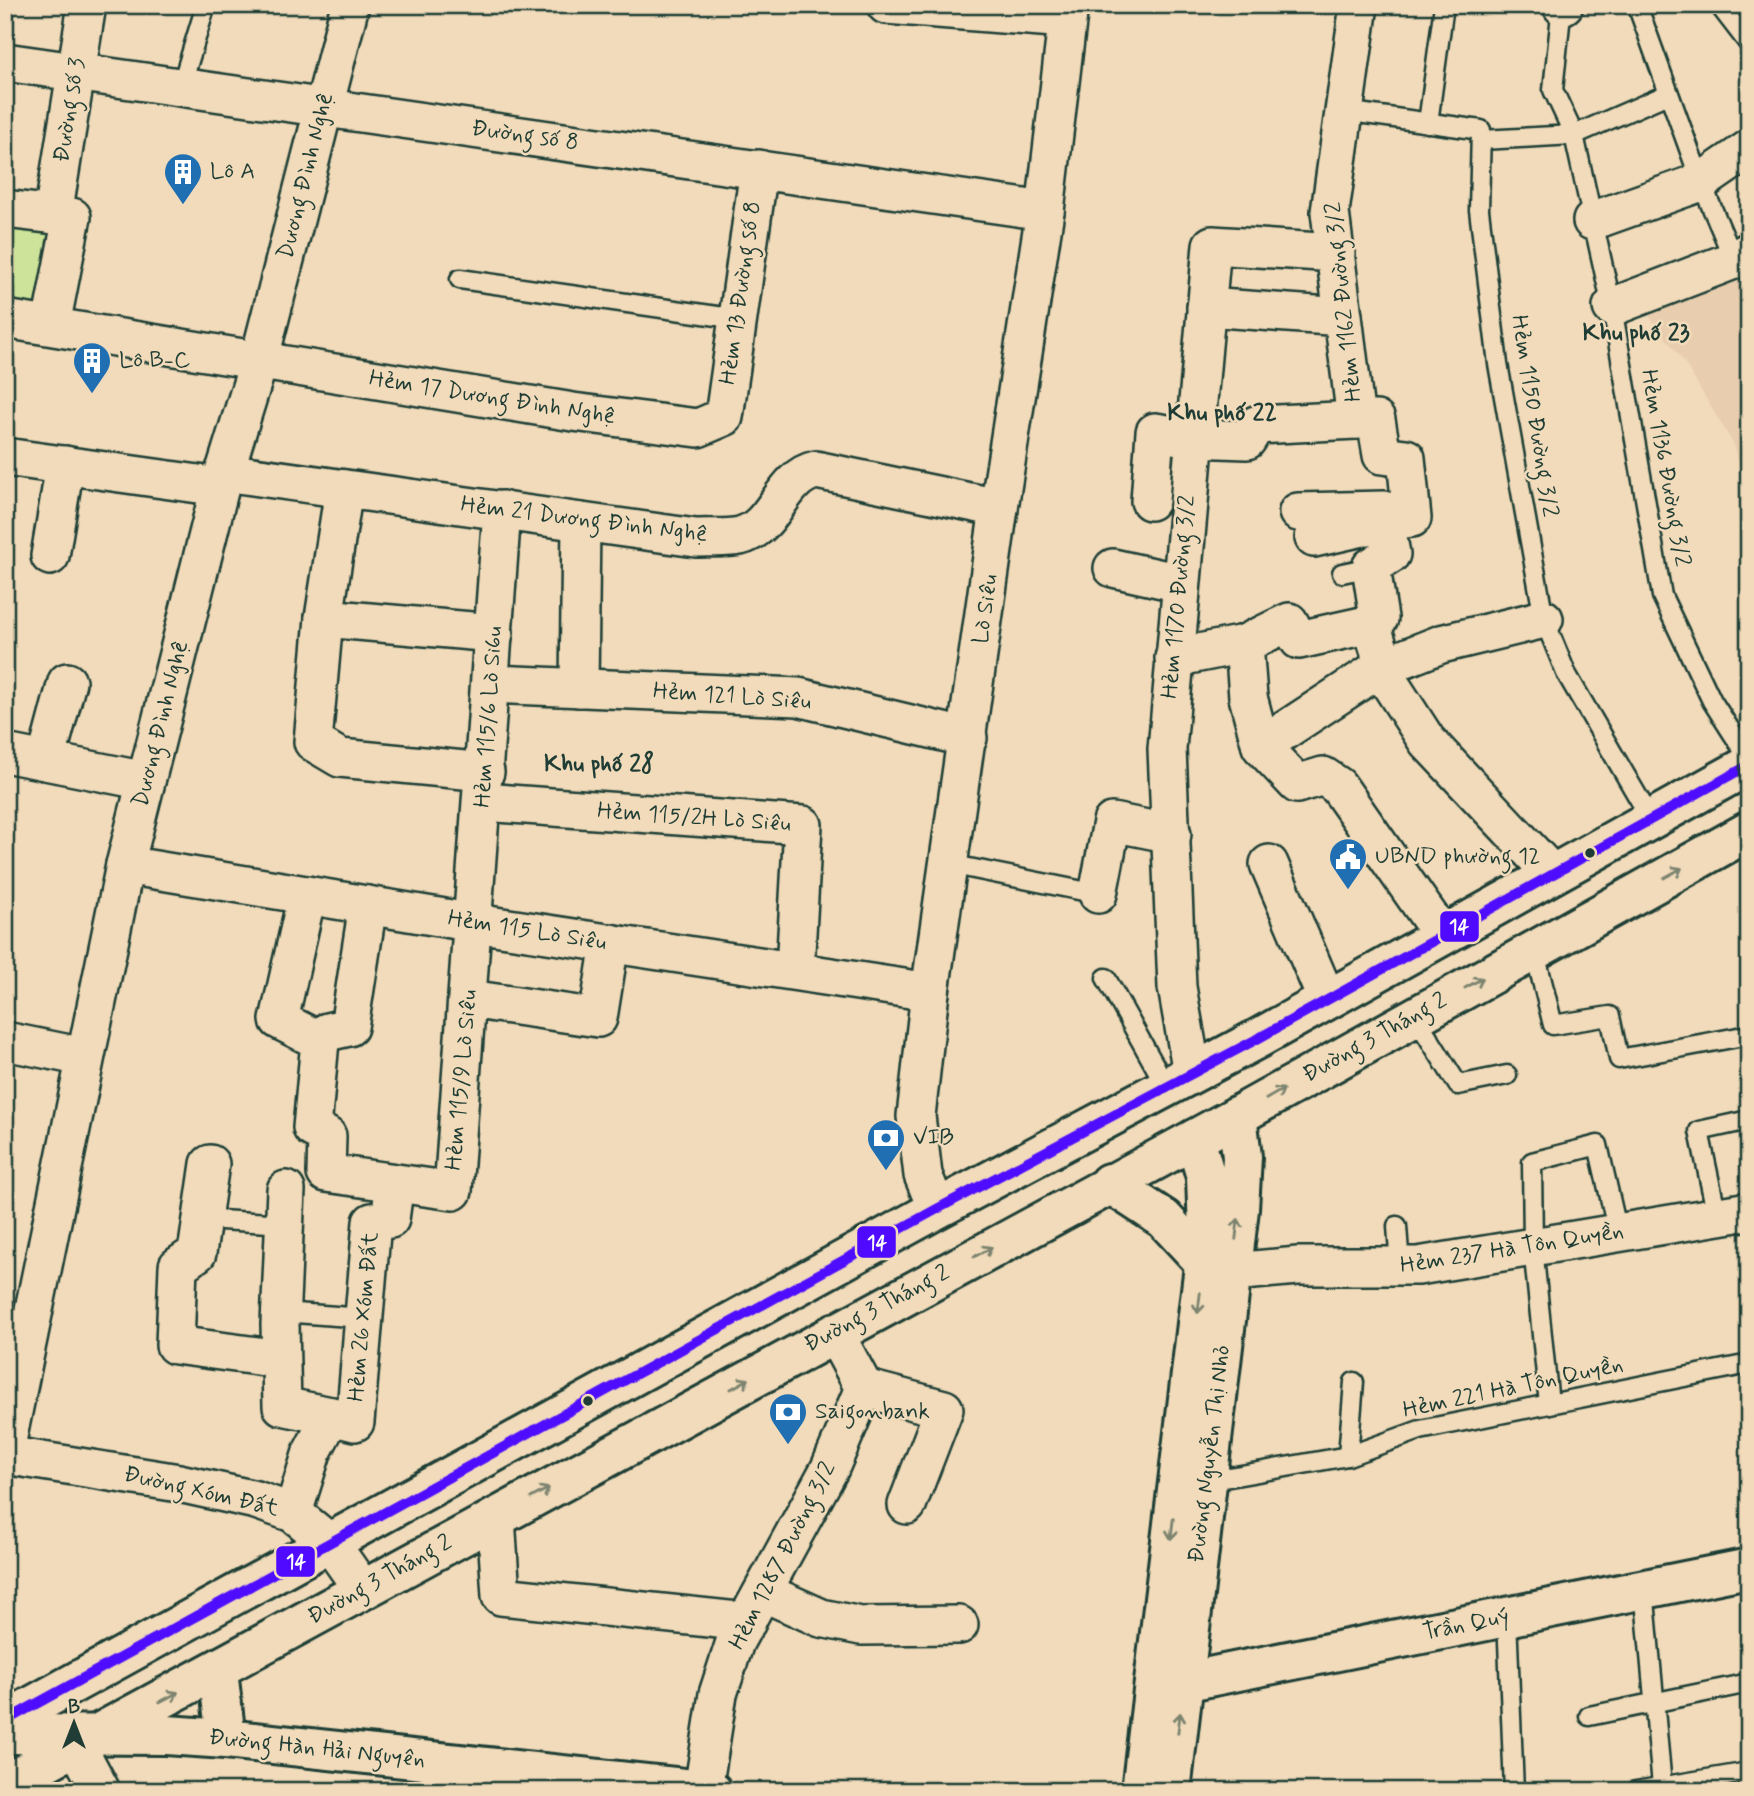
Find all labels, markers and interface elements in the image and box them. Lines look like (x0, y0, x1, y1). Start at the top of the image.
street label: Đường số 3 (47, 56, 95, 165)
street label: Dương Đình Nghệ (271, 90, 343, 263)
street label: Đường số 8 (469, 114, 581, 160)
building icon: Lô A (162, 151, 204, 206)
place label: Lô A (210, 157, 255, 187)
street label: Hẻm 13 Đường số 8 (713, 199, 771, 387)
street label: Hẻm 1162 Đường 3/2 (1319, 200, 1371, 403)
street label: Hẻm 1150 Đường 3/2 (1501, 313, 1565, 519)
district label: Khu phố 23 (1582, 318, 1690, 349)
building icon: Lô B-C (71, 340, 113, 395)
place label: Lô B-C (119, 346, 190, 376)
street label: Hẻm 17 Dương Đình Nghệ (366, 364, 617, 434)
street label: Hẻm 1136 Đường 3/2 (1631, 367, 1697, 569)
district label: Khu phố 22 (1167, 398, 1277, 429)
street label: Hẻm 21 Dương Đình Nghệ (459, 490, 709, 552)
street label: Hẻm 1170 Đường 3/2 (1155, 494, 1205, 700)
street label: Lò Siêu (966, 572, 1006, 646)
street label: Hẻm 115/6 Lò Si6u (468, 625, 510, 809)
street label: Dương Đình Nghệ (126, 638, 198, 811)
street label: Hẻm 121 Lò Siêu (652, 677, 812, 717)
district label: Khu phố 28 (544, 749, 654, 780)
street label: Hẻm 115/2H Lò Siêu (596, 796, 792, 840)
public building icon: UBND phường 12 (1327, 836, 1369, 891)
place label: UBND phường 12 (1375, 842, 1541, 874)
unlabelled marker (1583, 846, 1597, 860)
one-way arrow (1663, 866, 1683, 880)
street label: Hẻm 115 Lò Siêu (446, 904, 608, 958)
line badge: 14 (1439, 910, 1480, 943)
text: 14 (1449, 915, 1469, 940)
one-way arrow (1463, 976, 1484, 989)
street label: Đường 3 Tháng 2 (1298, 986, 1453, 1092)
street label: Hẻm 115/9 Lò Siêu (439, 988, 485, 1172)
one-way arrow (1265, 1086, 1285, 1100)
bank icon: VIB (865, 1117, 907, 1172)
place label: VIB (913, 1123, 954, 1153)
street label: Hẻm 237 Hà Tôn Quyền (1398, 1217, 1626, 1281)
one-way arrow (1230, 1218, 1243, 1241)
line badge: 14 (856, 1225, 897, 1259)
street label: Hẻm 26 Xóm Đất (342, 1230, 386, 1403)
text: 14 (867, 1231, 887, 1256)
one-way arrow (972, 1244, 993, 1258)
street label: Đường 3 Tháng 2 (799, 1258, 956, 1362)
one-way arrow (1192, 1291, 1205, 1314)
street label: Đường Nguyễn Thị Nhỏ (1182, 1343, 1240, 1565)
street label: Hẻm 221 Hà Tôn Quyền (1400, 1350, 1626, 1426)
one-way arrow (729, 1376, 750, 1390)
bank icon: Saigonbank (767, 1391, 809, 1446)
unlabelled marker (581, 1394, 595, 1408)
place label: Saigonbank (815, 1397, 930, 1429)
street label: Hẻm 1287 Đường 3/2 (723, 1457, 845, 1656)
street label: Đường Xóm Đất (120, 1460, 282, 1526)
one-way arrow (530, 1485, 550, 1499)
one-way arrow (1166, 1517, 1179, 1540)
street label: Đường 3 Tháng 2 (303, 1528, 458, 1634)
line badge: 14 (275, 1545, 316, 1578)
text: 14 (286, 1550, 306, 1575)
street label: Trần Quý (1420, 1602, 1512, 1648)
north arrow (38, 1688, 108, 1758)
one-way arrow (159, 1690, 179, 1704)
text: B (68, 1695, 80, 1720)
one-way arrow (1173, 1712, 1186, 1735)
street label: Đường Hàn Hải Nguyên (207, 1723, 427, 1777)

